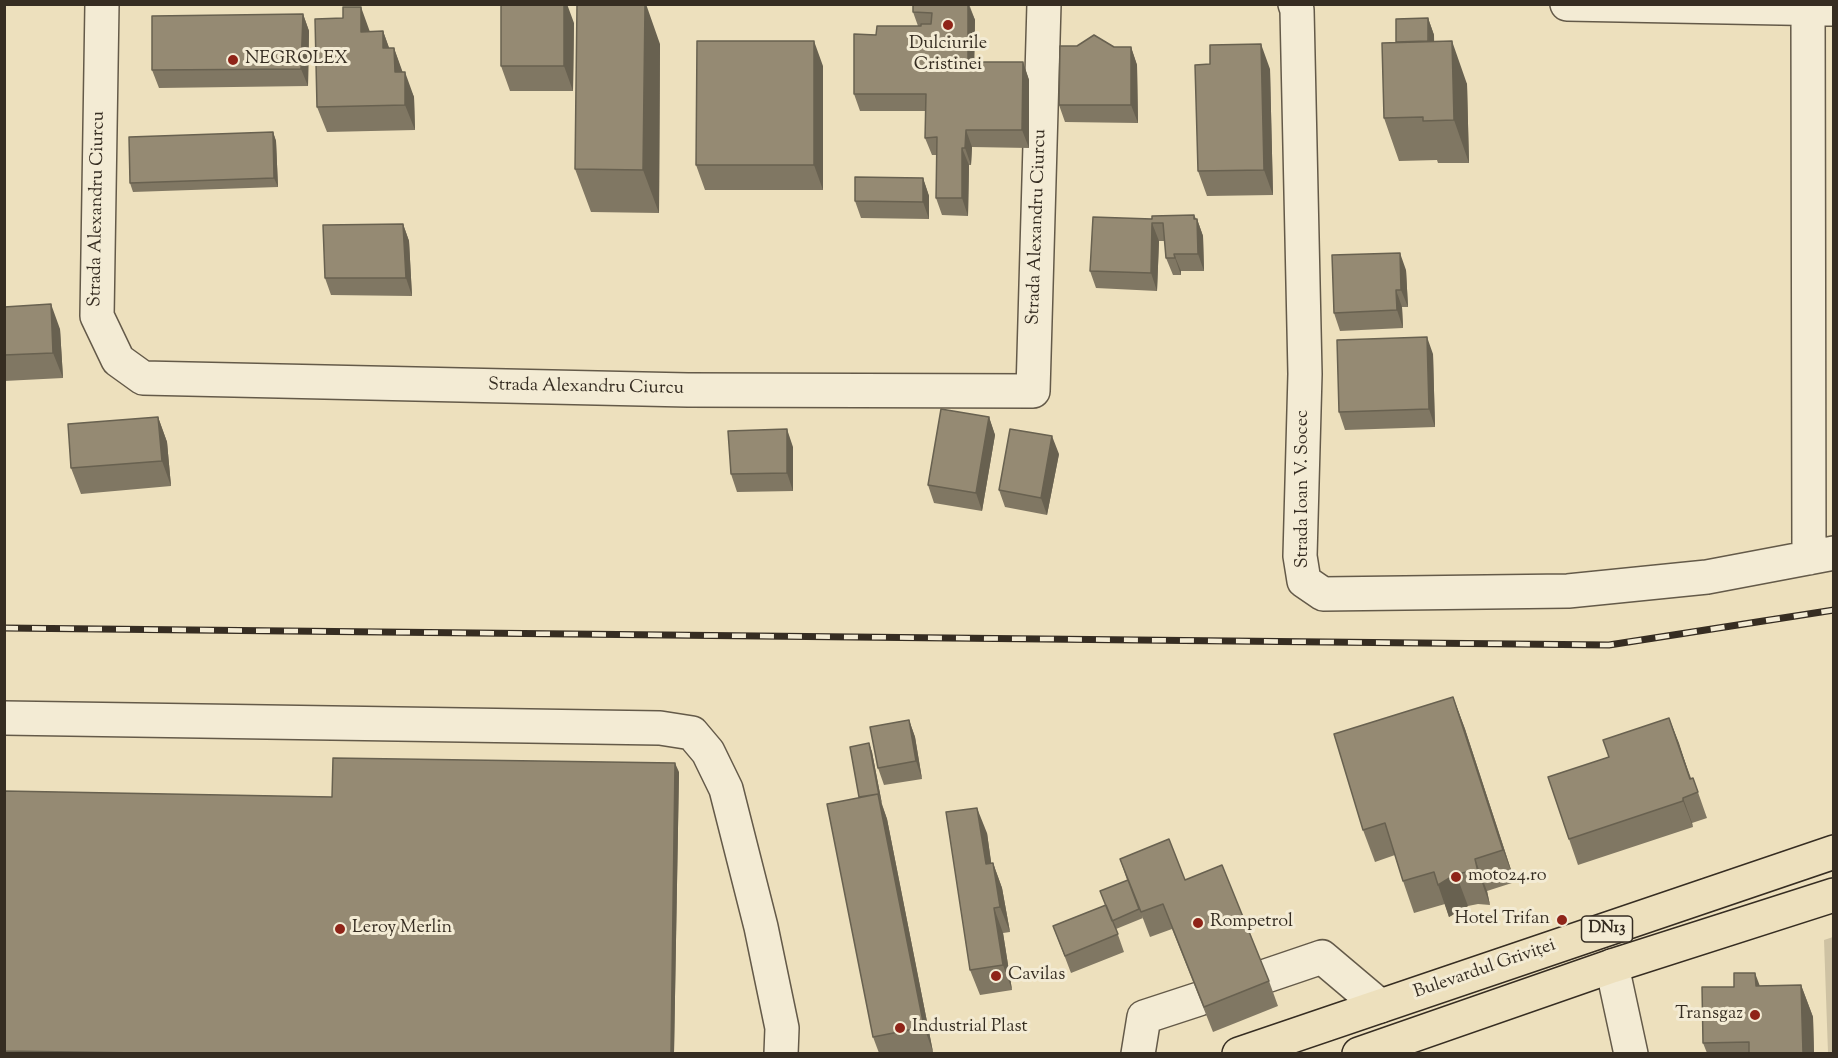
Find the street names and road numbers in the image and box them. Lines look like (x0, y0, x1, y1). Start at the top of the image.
street label: Strada Alexandru Ciurcu (85, 111, 111, 307)
street label: Strada Alexandru Ciurcu (1024, 129, 1052, 325)
street label: Strada Alexandru Ciurcu (488, 375, 684, 401)
street label: Strada Ioan V. Socec (1293, 410, 1315, 568)
road number: DN13 (1582, 916, 1632, 942)
street label: Bulevardul Griviței (1411, 936, 1559, 1004)

